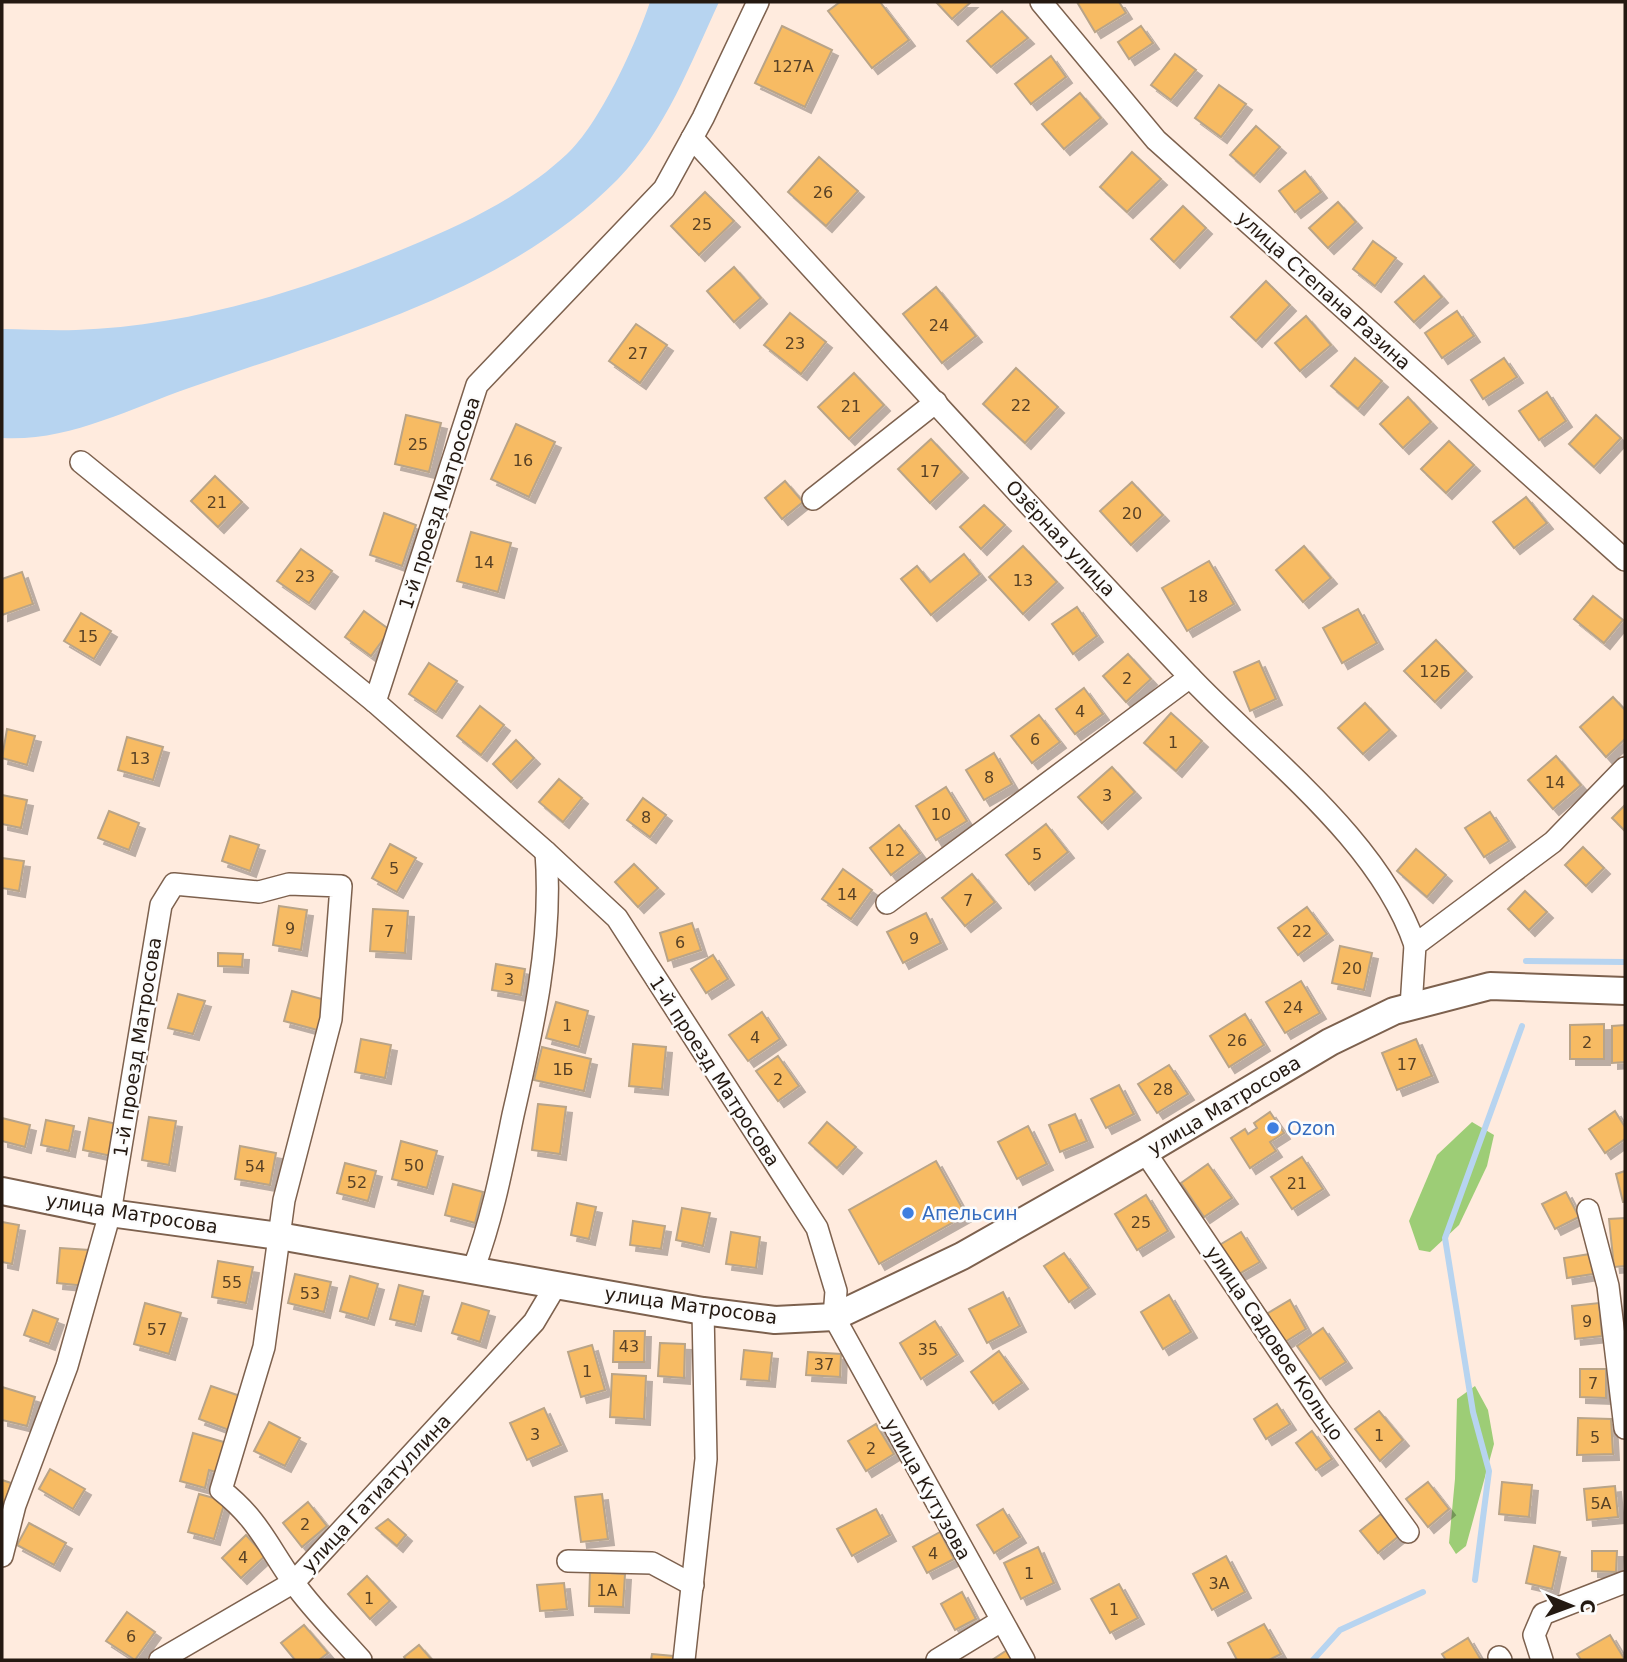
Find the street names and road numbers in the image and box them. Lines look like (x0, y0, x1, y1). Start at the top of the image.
street label: улица Степана Разина (1233, 206, 1415, 374)
street label: 1-й проезд Матросова (394, 394, 484, 612)
street label: Озёрная улица (1002, 475, 1120, 601)
street label: 1-й проезд Матросова (109, 936, 165, 1158)
street label: 1-й проезд Матросова (645, 972, 785, 1170)
street label: улица Матросова (1144, 1051, 1304, 1159)
street label: улица Матросова (44, 1189, 220, 1237)
street label: улица Садовое Кольцо (1202, 1242, 1348, 1444)
street label: улица Матросова (603, 1282, 779, 1328)
street label: улица Гатиатуллина (297, 1410, 455, 1576)
street label: улица Кутузова (880, 1415, 976, 1563)

